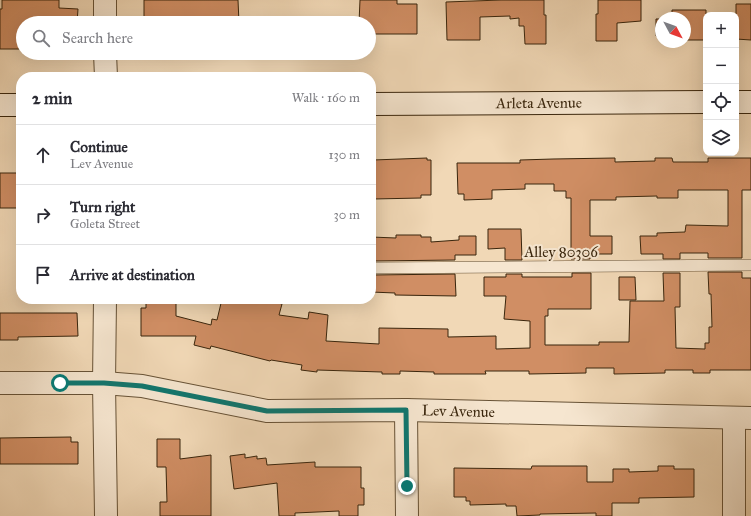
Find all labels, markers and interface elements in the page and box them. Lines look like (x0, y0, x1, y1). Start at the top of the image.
north arrow (655, 12, 691, 48)
map controls (703, 12, 739, 156)
button: + (703, 12, 739, 48)
search box (16, 16, 376, 60)
icon: search (30, 27, 52, 49)
text: Search here (62, 29, 133, 47)
button: − (703, 48, 739, 84)
button: locate (703, 84, 739, 120)
text: 2 min (32, 88, 72, 109)
text: Walk · 160 m (292, 90, 360, 106)
street label: Arleta Avenue (495, 94, 582, 112)
button: layers (703, 120, 739, 156)
text: Continue (70, 138, 128, 156)
icon: ahead (32, 144, 54, 166)
text: 130 m (328, 147, 360, 163)
text: Lev Avenue (70, 156, 133, 172)
text: Turn right (70, 198, 135, 216)
icon: right (32, 204, 54, 226)
text: 30 m (334, 207, 360, 223)
text: Goleta Street (70, 216, 140, 232)
street label: Alley 80306 (523, 243, 599, 261)
icon: arrive (32, 264, 54, 286)
text: Arrive at destination (70, 266, 195, 284)
route start (51, 374, 69, 392)
street label: Lev Avenue (422, 401, 495, 421)
route end (398, 477, 416, 495)

